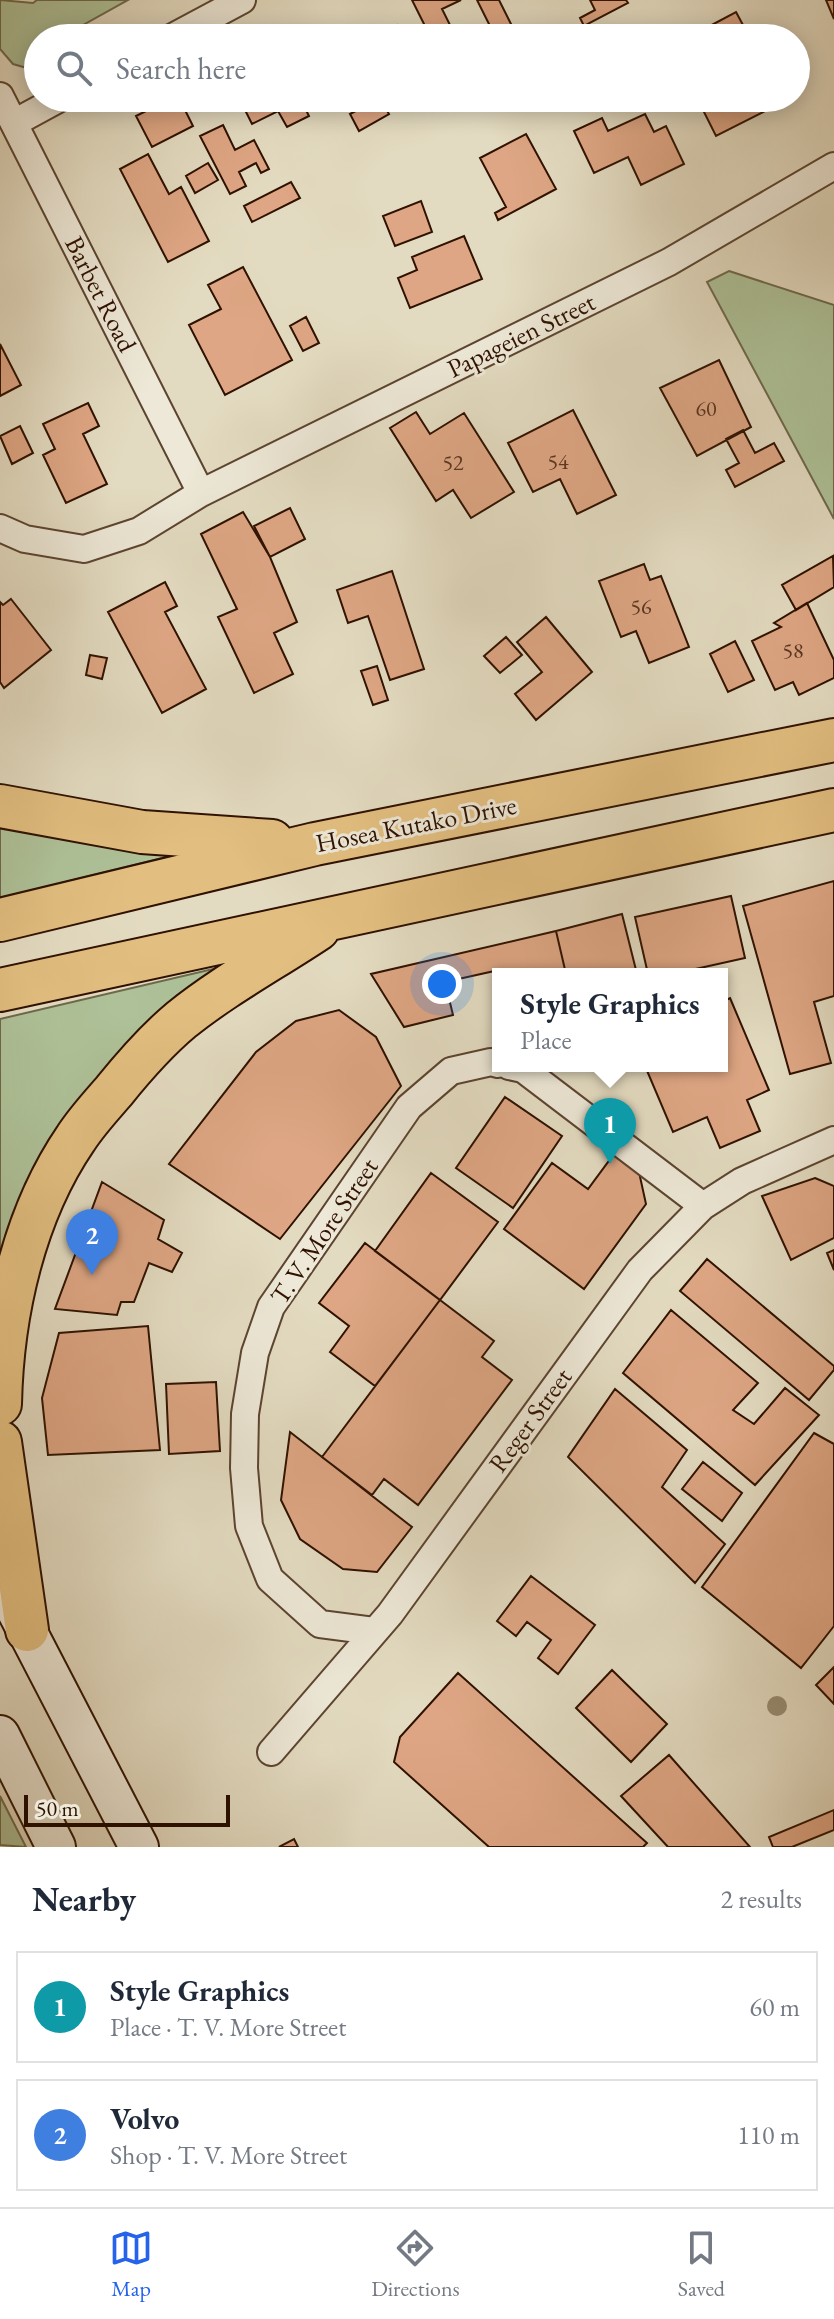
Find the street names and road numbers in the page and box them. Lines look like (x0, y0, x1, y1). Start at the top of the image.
street label: Barbet Road (57, 230, 145, 358)
street label: Papageien Street (441, 284, 601, 386)
street label: Hosea Kutako Drive (313, 788, 519, 860)
street label: T. V. More Street (262, 1151, 386, 1311)
street label: Reger Street (481, 1361, 579, 1479)

